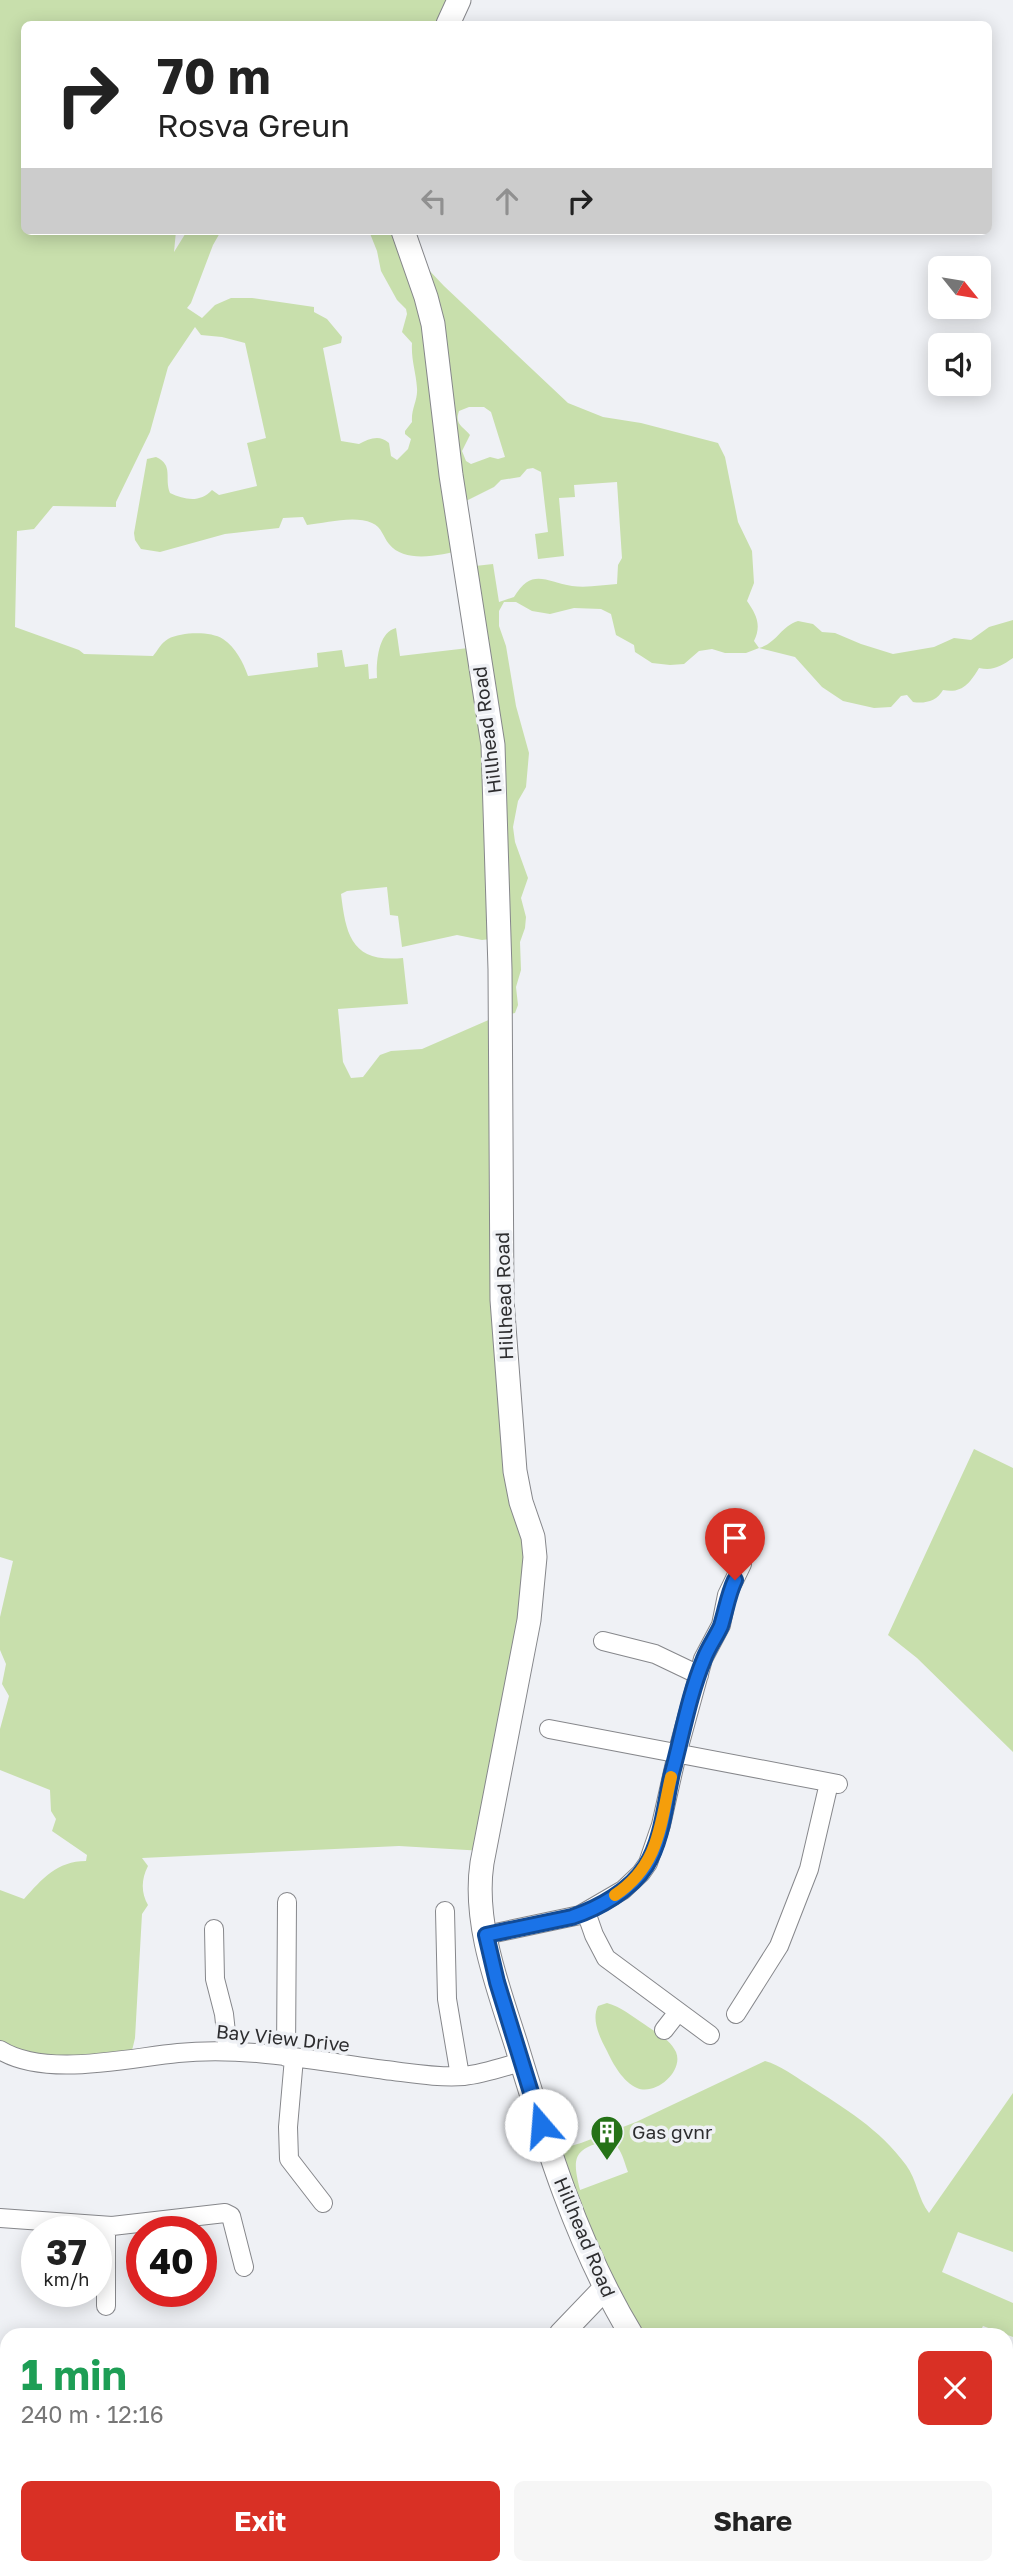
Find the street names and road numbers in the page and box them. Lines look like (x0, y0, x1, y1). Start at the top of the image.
street label: Hillhead Road (467, 665, 506, 795)
street label: Hillhead Road (490, 1232, 517, 1360)
street label: Bay View Drive (215, 2019, 351, 2056)
street label: Hillhead Road (550, 2173, 621, 2300)

